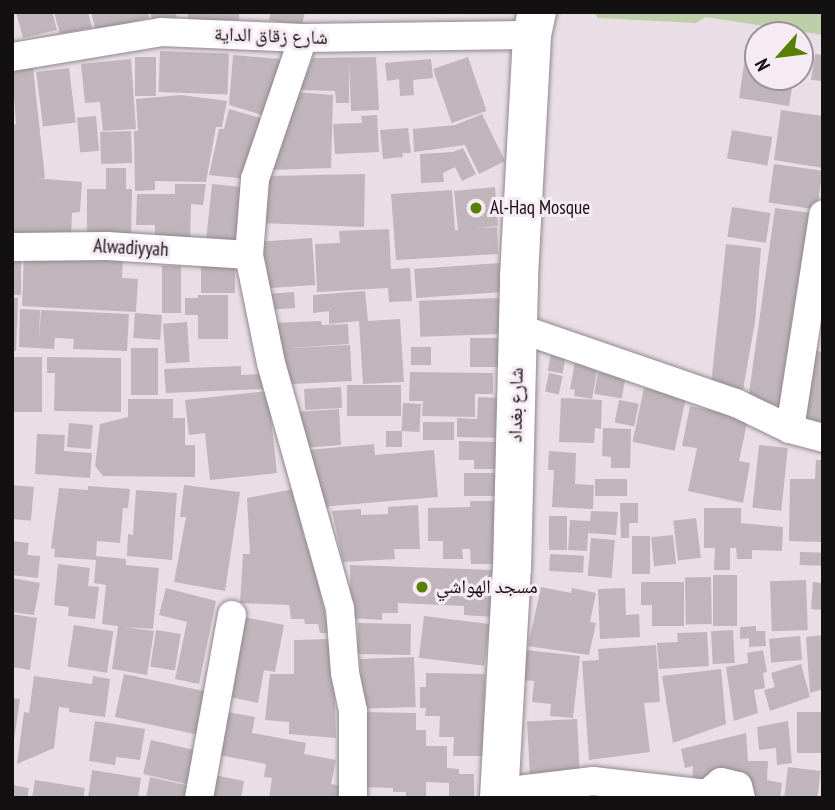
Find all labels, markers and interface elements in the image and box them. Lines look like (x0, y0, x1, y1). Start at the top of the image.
north arrow (744, 21, 814, 91)
street label: شارع زقاق الداية (214, 23, 328, 49)
text: N (749, 55, 775, 75)
place label: Al-Haq Mosque (490, 197, 590, 219)
marker: Al-Haq Mosque (468, 200, 484, 216)
street label: Alwadiyyah (93, 235, 169, 261)
street label: شارع بغداد (504, 367, 528, 443)
place label: مسجد الهواشي (436, 576, 538, 598)
marker: مسجد الهواشي (414, 579, 430, 595)

